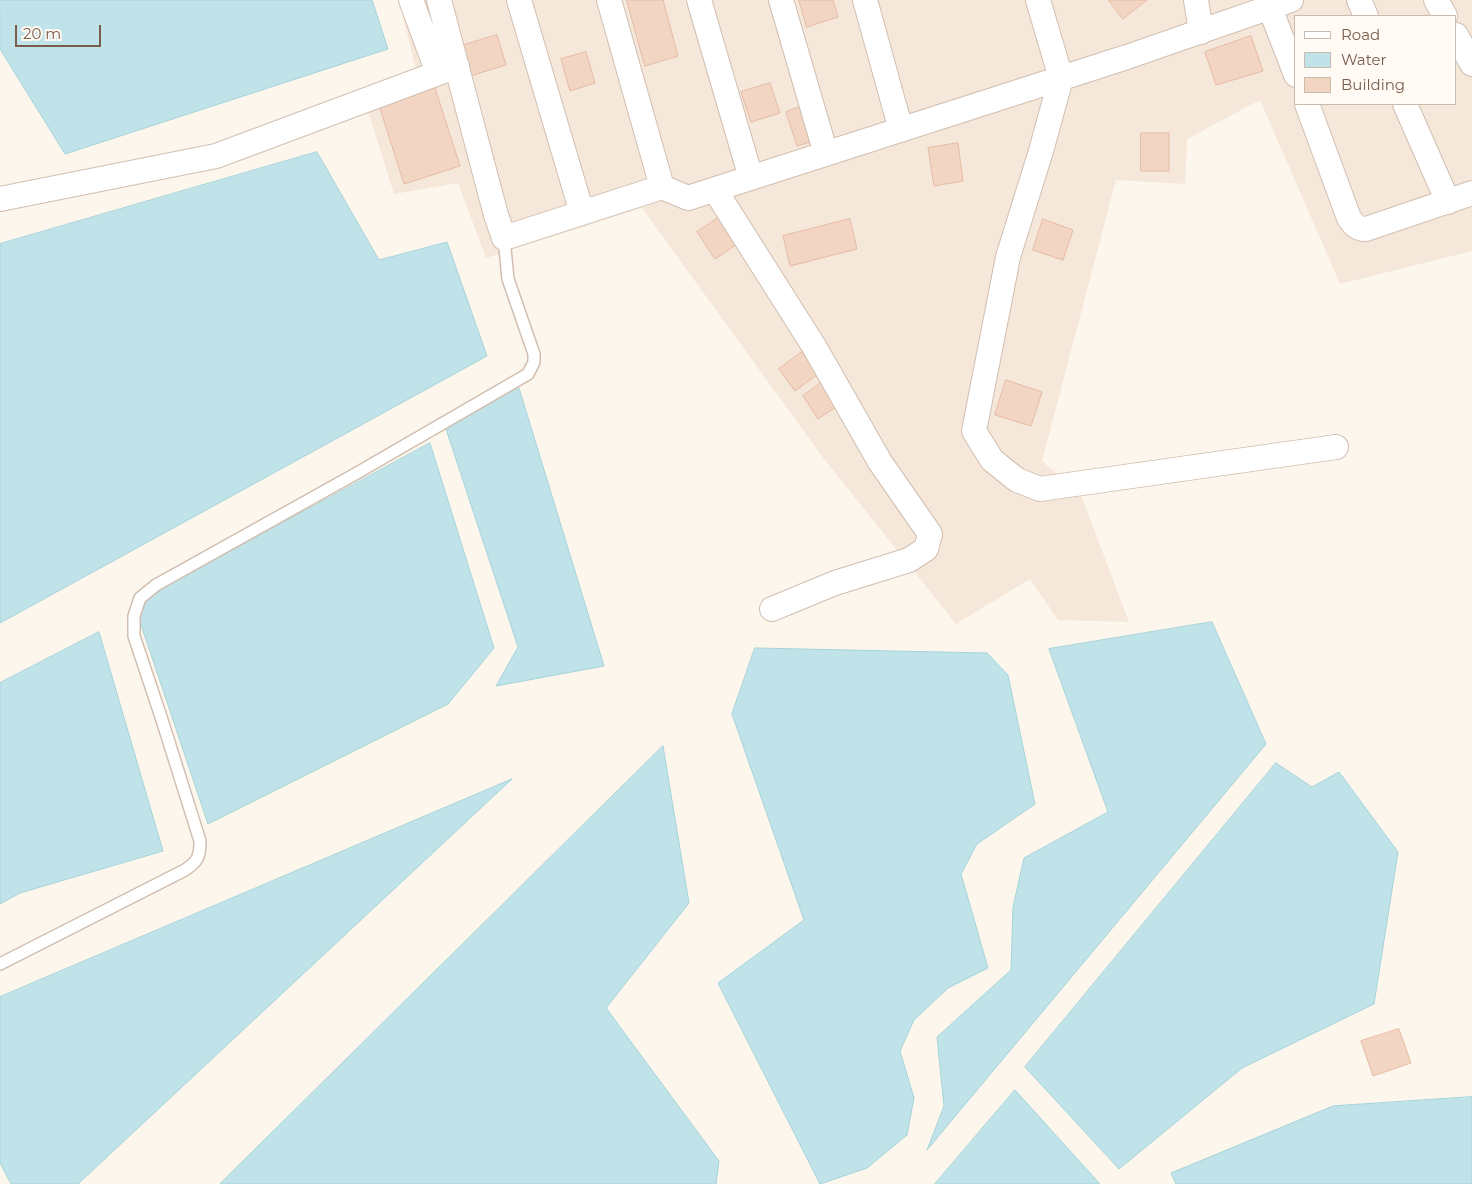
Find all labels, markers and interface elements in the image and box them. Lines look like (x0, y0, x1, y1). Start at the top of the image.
scale bar (18, 15, 104, 47)
legend (1294, 15, 1457, 105)
text: 20 m (23, 24, 61, 43)
text: Road (1341, 25, 1380, 44)
text: Water (1341, 50, 1387, 69)
text: Building (1341, 75, 1405, 94)

